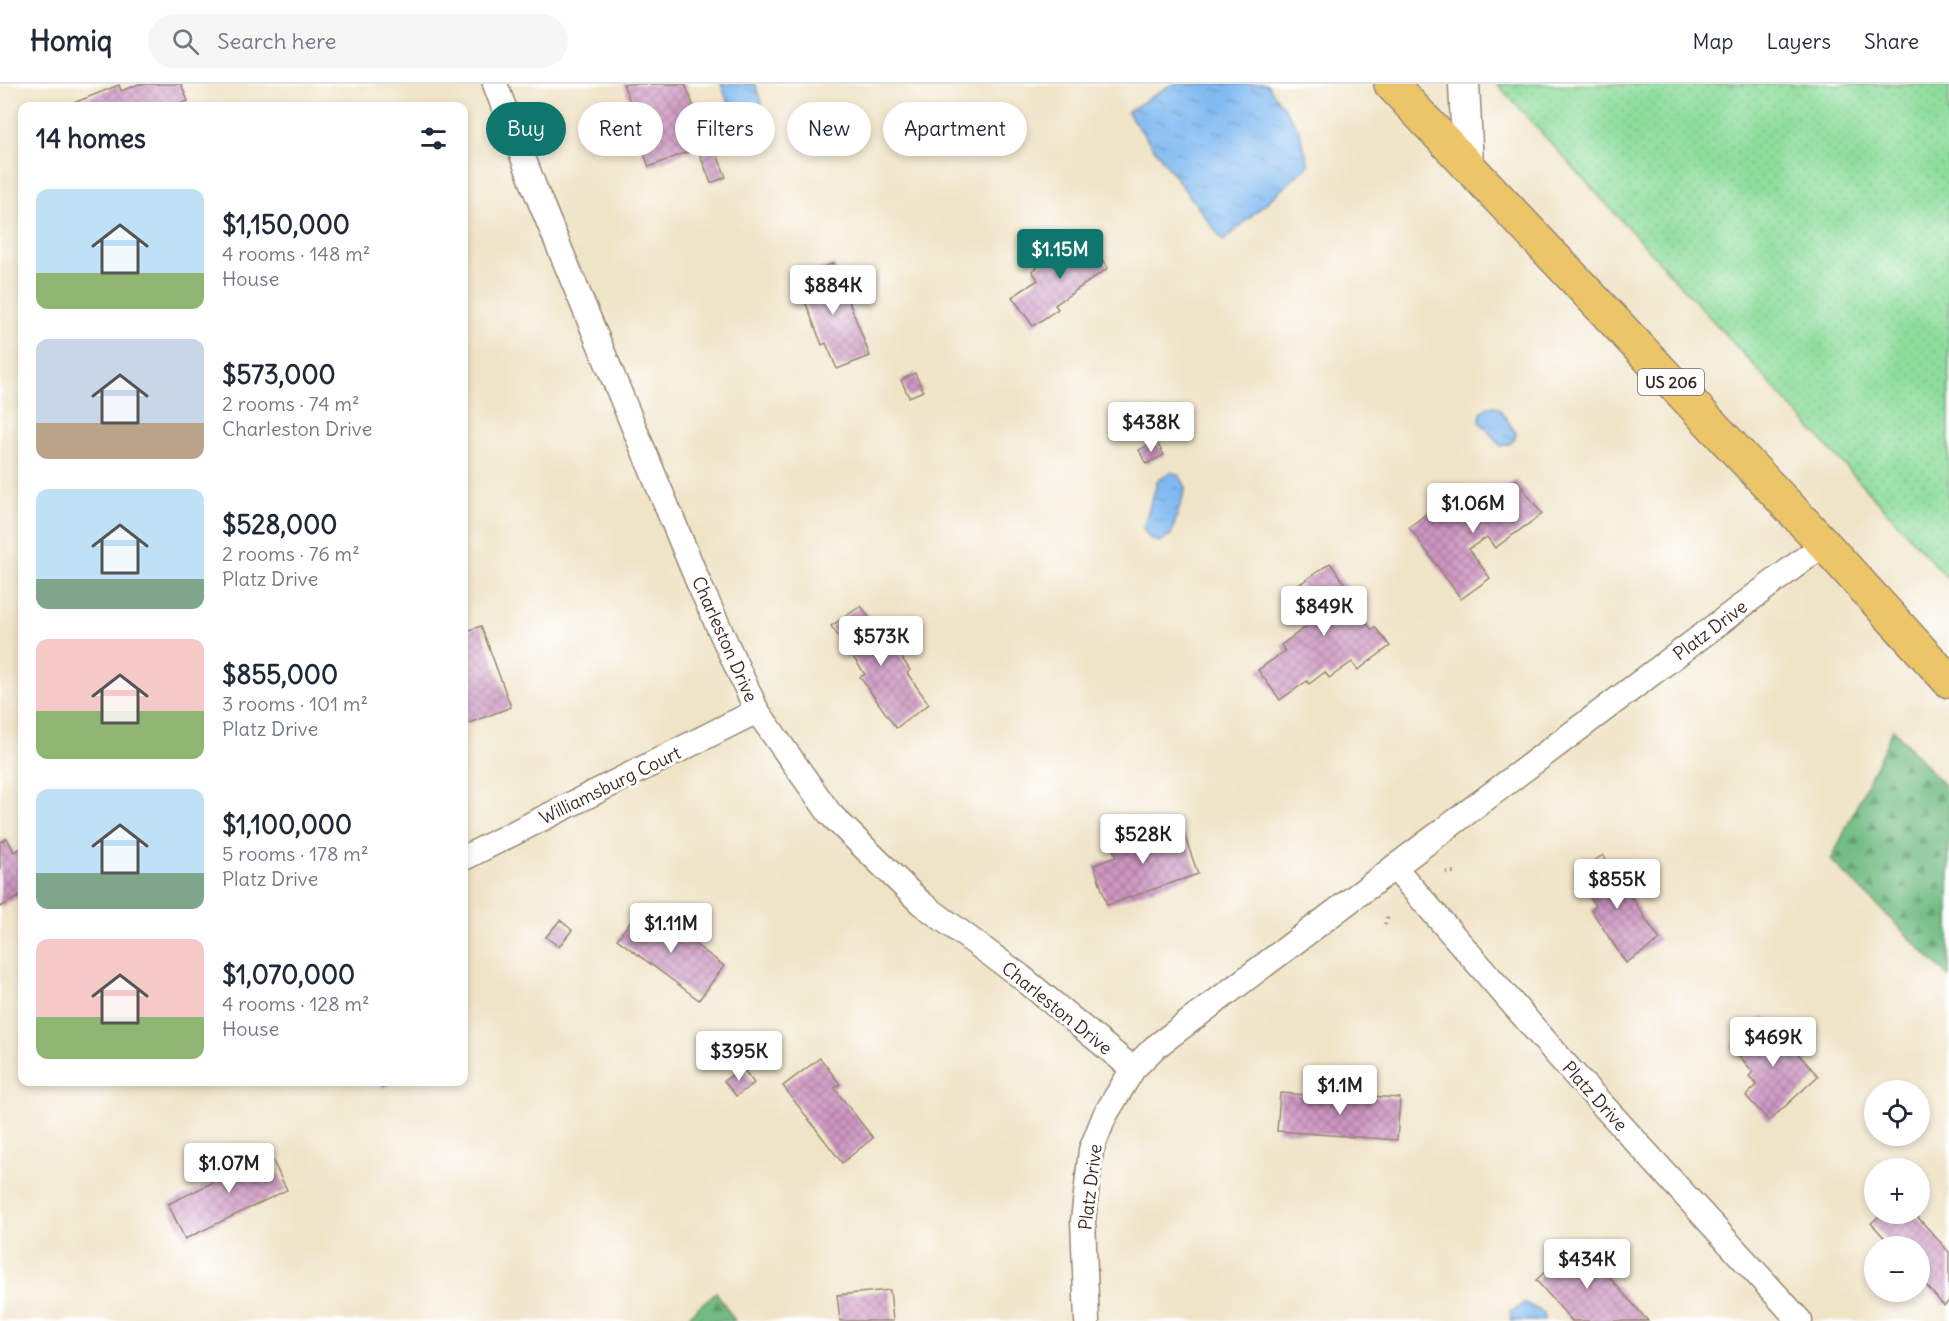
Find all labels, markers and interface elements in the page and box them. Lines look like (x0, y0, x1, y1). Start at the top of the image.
search box (148, 14, 568, 68)
text: Homiq (30, 23, 112, 59)
icon: search (169, 25, 202, 58)
text: Search here (217, 27, 336, 55)
text: Map (1693, 28, 1733, 55)
text: Layers (1766, 28, 1831, 55)
text: Share (1864, 28, 1919, 55)
chip: Buy (486, 102, 566, 156)
chip: Rent (578, 102, 663, 156)
chip: Filters (675, 102, 775, 156)
chip: New (787, 102, 871, 156)
chip: Apartment (883, 102, 1027, 156)
text: 14 homes (36, 122, 146, 155)
icon: filters (417, 122, 450, 155)
text: $1,150,000 (222, 208, 350, 241)
icon: home (84, 213, 156, 285)
pin: $1.15M (1011, 229, 1109, 280)
text: $1.15M (1031, 236, 1089, 261)
text: 4 rooms · 148 m² (222, 241, 370, 266)
pin: $884K (791, 265, 875, 316)
text: House (222, 266, 279, 291)
text: $884K (804, 272, 862, 297)
text: $573,000 (222, 358, 336, 391)
icon: home (84, 363, 156, 435)
road number: US 206 (1638, 369, 1704, 395)
text: 2 rooms · 74 m² (222, 391, 359, 416)
pin: $438K (1109, 402, 1193, 453)
text: $438K (1122, 409, 1180, 434)
text: Charleston Drive (222, 416, 372, 441)
pin: $1.06M (1424, 483, 1522, 534)
text: $1.06M (1441, 490, 1505, 515)
text: $528,000 (222, 508, 337, 541)
icon: home (84, 513, 156, 585)
text: 2 rooms · 76 m² (222, 541, 360, 566)
text: Platz Drive (222, 566, 318, 591)
street label: Charleston Drive (687, 573, 763, 705)
pin: $849K (1282, 586, 1366, 637)
text: $849K (1295, 593, 1353, 618)
street label: Platz Drive (1668, 595, 1752, 665)
pin: $573K (839, 616, 923, 667)
text: $573K (853, 623, 909, 648)
text: $855,000 (222, 658, 338, 691)
icon: home (84, 663, 156, 735)
text: 3 rooms · 101 m² (222, 691, 368, 716)
text: Platz Drive (222, 716, 318, 741)
street label: Williamsburg Court (536, 741, 684, 829)
text: $1,100,000 (222, 808, 352, 841)
icon: home (84, 813, 156, 885)
pin: $528K (1101, 814, 1185, 865)
text: $528K (1114, 821, 1172, 846)
text: 5 rooms · 178 m² (222, 841, 368, 866)
pin: $855K (1575, 859, 1659, 910)
text: Platz Drive (222, 866, 318, 891)
text: $855K (1588, 866, 1646, 891)
pin: $1.11M (622, 903, 720, 954)
text: $1.11M (644, 910, 698, 935)
street label: Charleston Drive (997, 957, 1117, 1059)
text: $1,070,000 (222, 958, 355, 991)
icon: home (84, 963, 156, 1035)
text: 4 rooms · 128 m² (222, 991, 370, 1016)
text: House (222, 1016, 279, 1041)
pin: $469K (1731, 1017, 1815, 1068)
text: $469K (1744, 1024, 1802, 1049)
pin: $395K (697, 1031, 781, 1082)
text: $395K (710, 1038, 768, 1063)
street label: Platz Drive (1557, 1056, 1633, 1136)
pin: $1.1M (1298, 1065, 1382, 1116)
text: $1.1M (1317, 1072, 1363, 1097)
map controls (1864, 1080, 1930, 1302)
button: locate (1864, 1080, 1930, 1146)
pin: $1.07M (180, 1143, 278, 1194)
street label: Platz Drive (1073, 1143, 1107, 1231)
text: $1.07M (198, 1150, 260, 1175)
button: + (1864, 1158, 1930, 1224)
button: − (1864, 1236, 1930, 1302)
pin: $434K (1545, 1239, 1629, 1290)
text: $434K (1558, 1246, 1616, 1271)

